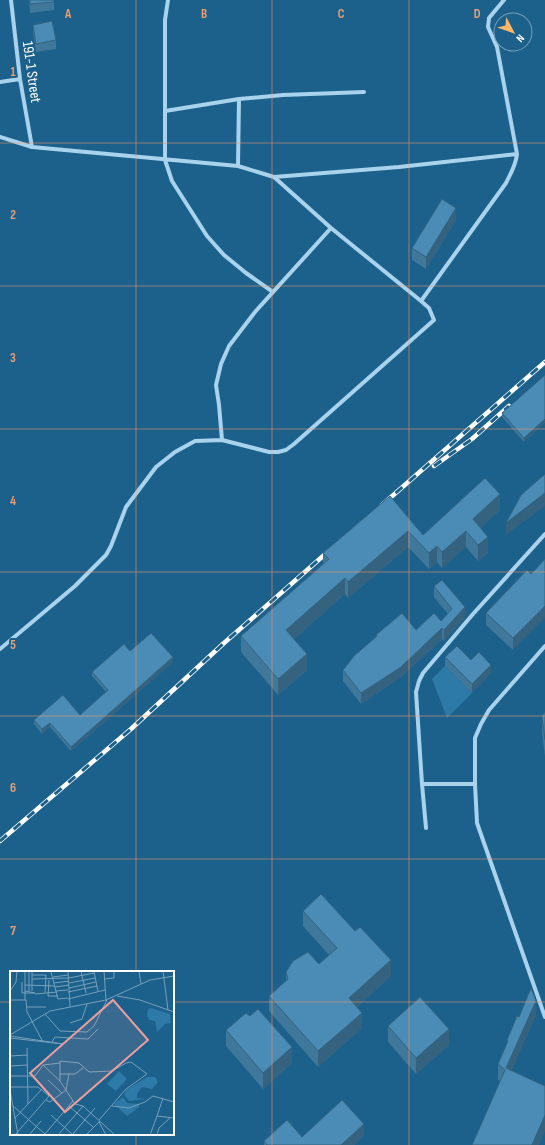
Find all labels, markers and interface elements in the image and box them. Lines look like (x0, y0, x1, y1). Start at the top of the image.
text: A (64, 6, 72, 22)
text: B (201, 6, 207, 22)
text: C (338, 6, 345, 22)
text: D (474, 6, 481, 22)
north arrow (493, 12, 533, 52)
text: N (513, 32, 527, 45)
street label: 191-1 Street (18, 40, 45, 104)
text: 1 (10, 64, 16, 80)
text: 2 (10, 207, 16, 223)
text: 3 (10, 350, 16, 366)
text: 4 (10, 493, 16, 509)
text: 5 (10, 637, 16, 653)
text: 6 (10, 780, 16, 796)
text: 7 (10, 923, 16, 939)
inset map (10, 971, 174, 1135)

